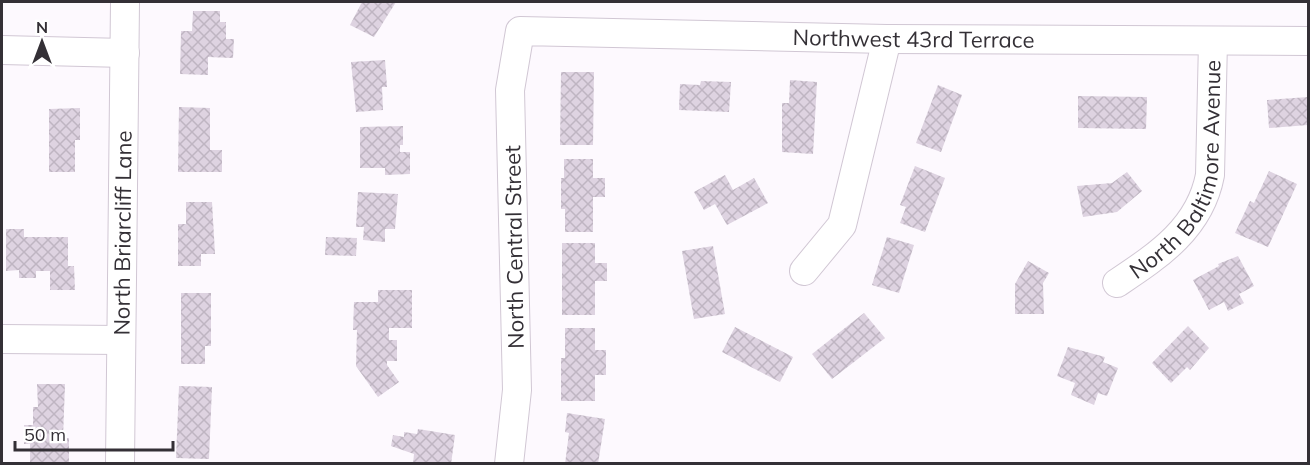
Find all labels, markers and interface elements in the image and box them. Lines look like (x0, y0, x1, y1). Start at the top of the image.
north arrow (12, 12, 72, 72)
text: N (36, 17, 48, 37)
street label: Northwest 43rd Terrace (792, 23, 1035, 54)
street label: North Baltimore Avenue (1124, 59, 1227, 285)
street label: North Briarcliff Lane (107, 130, 138, 336)
street label: North Central Street (498, 145, 530, 349)
scale bar (15, 414, 172, 452)
text: 50 m (24, 423, 66, 446)

